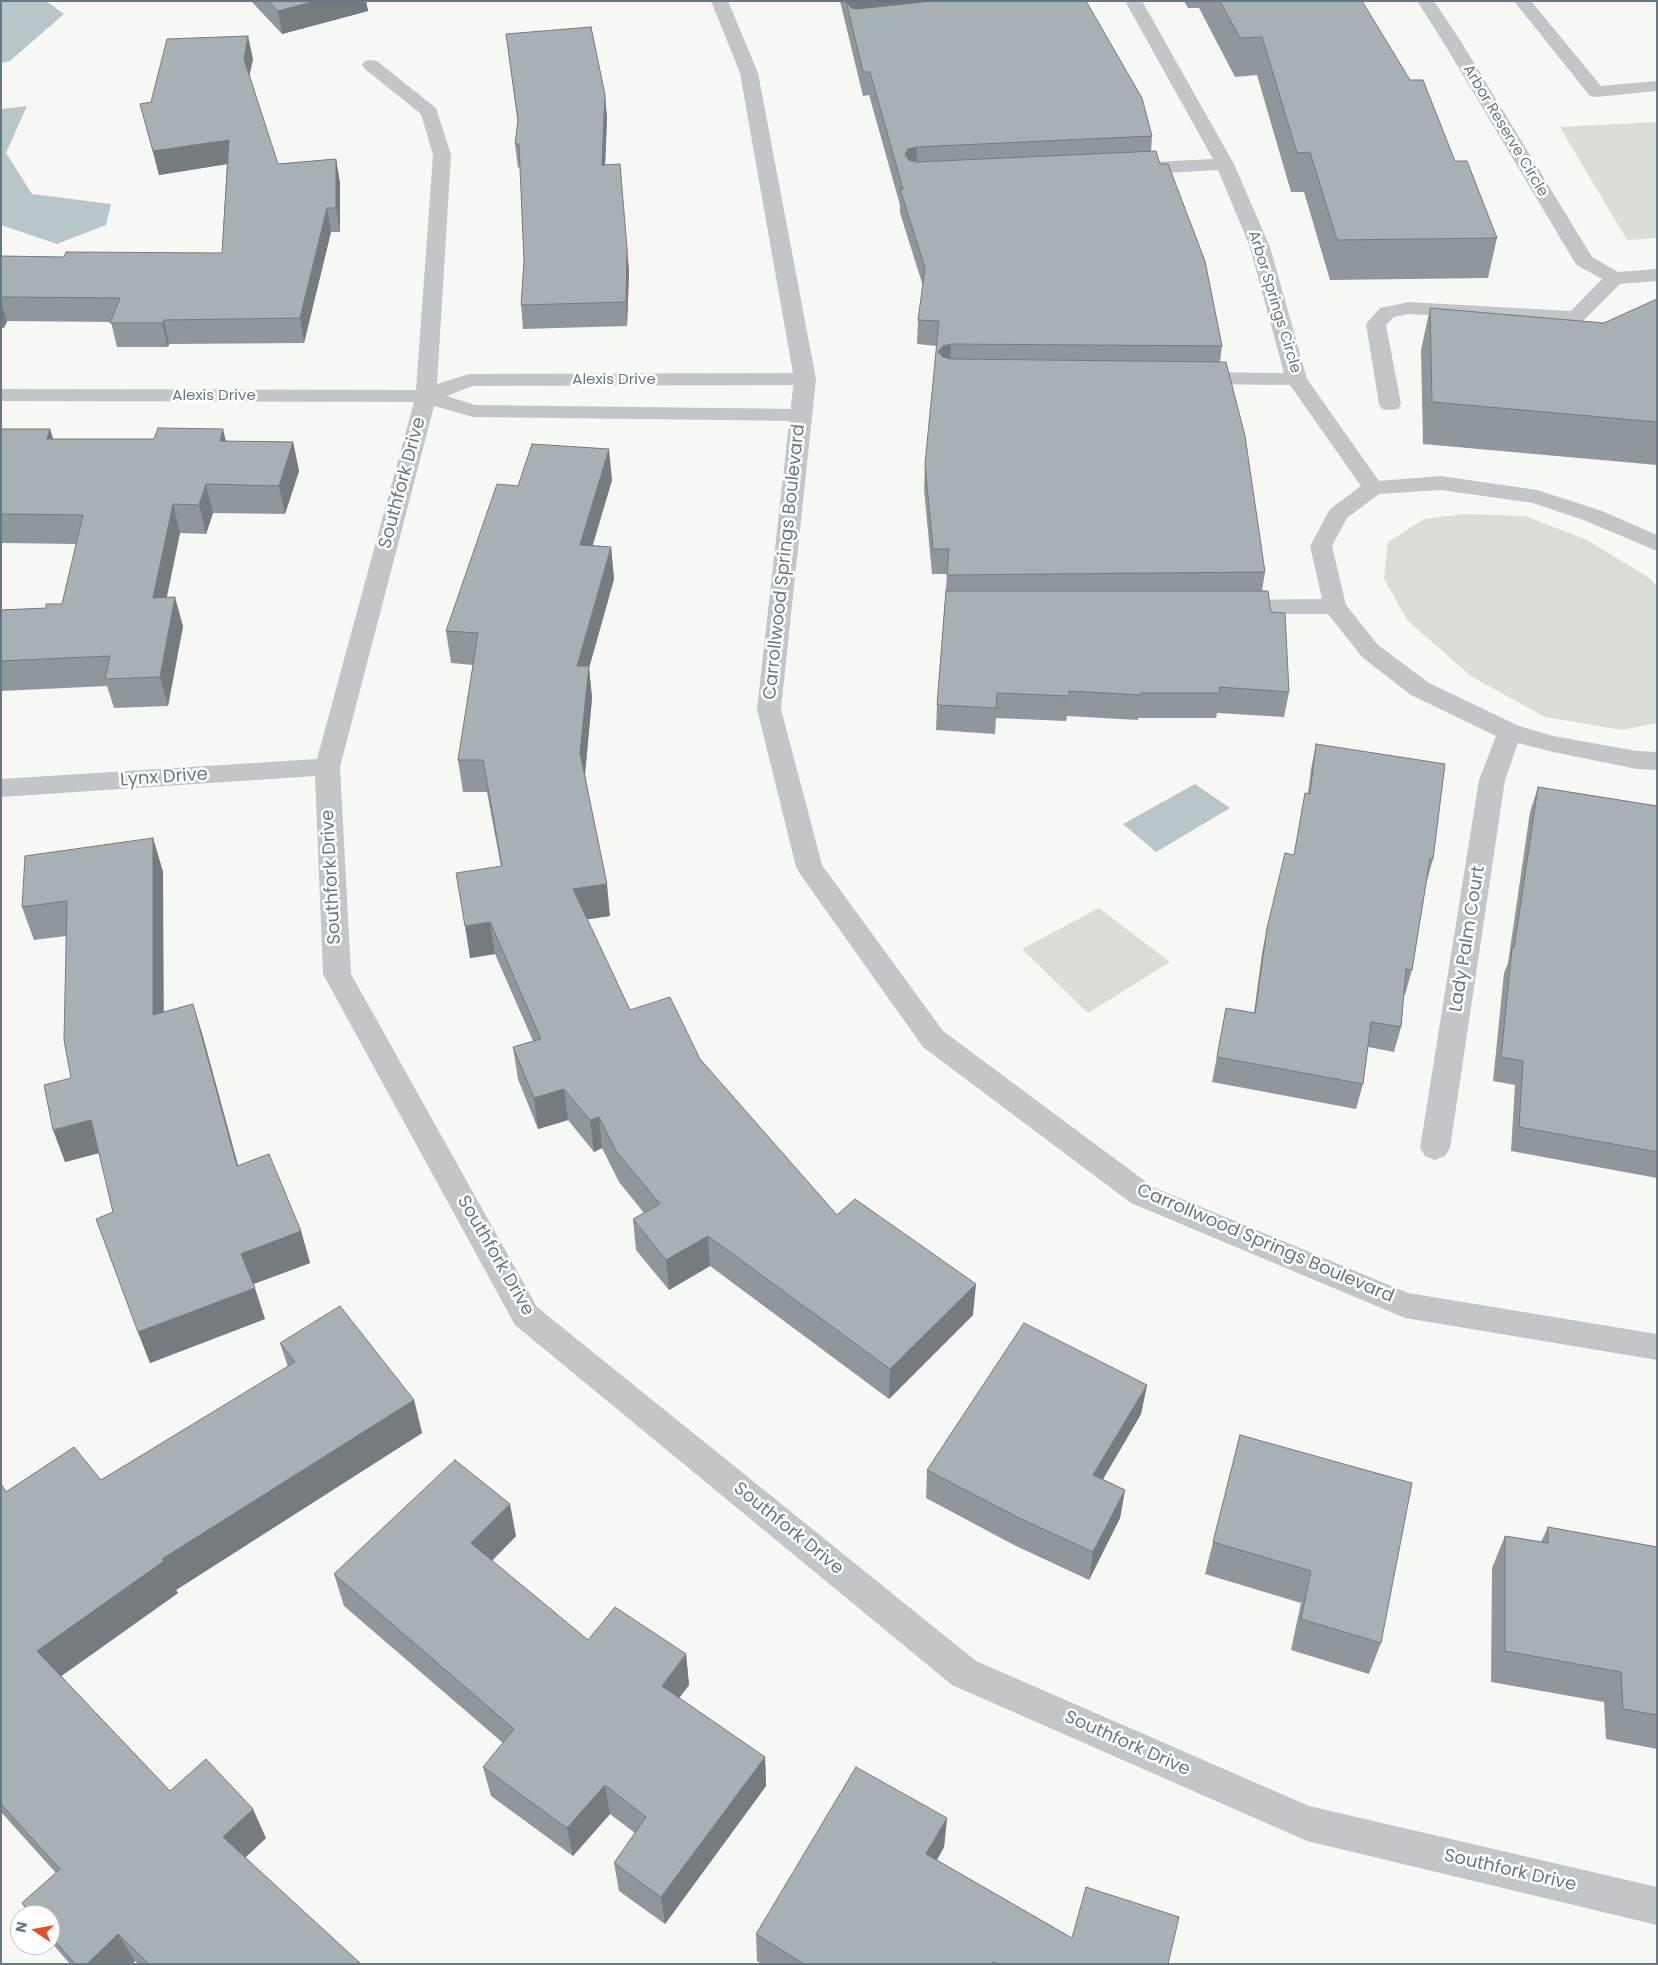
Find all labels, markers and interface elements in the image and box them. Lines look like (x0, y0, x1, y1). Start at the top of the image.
street label: Arbor Reserve Circle (1458, 62, 1552, 200)
street label: Arbor Springs Circle (1244, 229, 1304, 375)
street label: Alexis Drive (572, 371, 656, 389)
street label: Alexis Drive (172, 387, 256, 405)
street label: Southfork Drive (375, 415, 431, 551)
street label: Carrollwood Springs Boulevard (760, 423, 810, 701)
street label: Lynx Drive (119, 764, 209, 792)
street label: Southfork Drive (318, 809, 346, 945)
street label: Lady Palm Court (1446, 864, 1490, 1014)
street label: Carrollwood Springs Boulevard (1133, 1180, 1397, 1308)
street label: Southfork Drive (452, 1192, 538, 1320)
street label: Southfork Drive (729, 1478, 847, 1580)
street label: Southfork Drive (1061, 1707, 1193, 1781)
street label: Southfork Drive (1442, 1845, 1578, 1897)
north arrow (10, 1905, 60, 1955)
text: N (10, 1920, 32, 1934)

